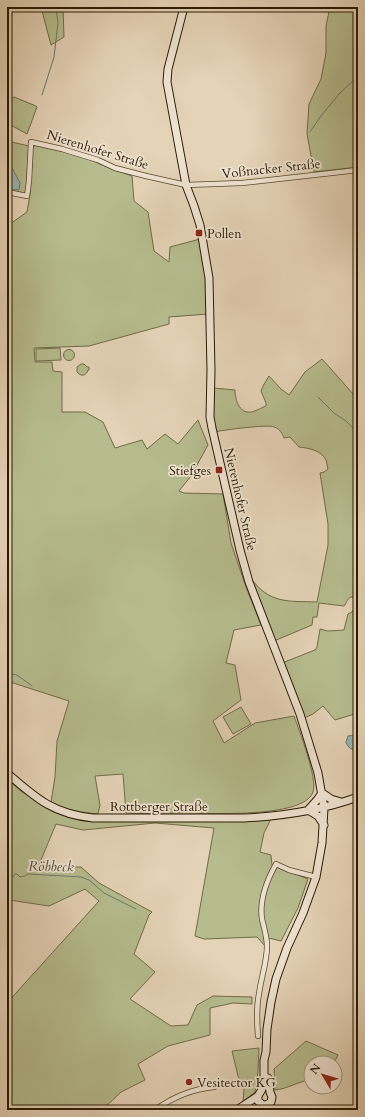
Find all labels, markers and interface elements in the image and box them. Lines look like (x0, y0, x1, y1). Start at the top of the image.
street label: Nierenhofer Straße (45, 126, 151, 174)
street label: Voßnacker Straße (221, 155, 321, 183)
place label: Pollen (207, 225, 242, 243)
marker: Pollen (194, 228, 204, 238)
street label: Nierenhofer Straße (219, 446, 261, 553)
place label: Stiefges (169, 462, 211, 480)
marker: Stiefges (214, 465, 224, 475)
street label: Rottberger Straße (110, 798, 208, 816)
water label: Röbbeck (28, 857, 74, 876)
north arrow (303, 1055, 343, 1095)
text: N (307, 1060, 325, 1078)
place label: Vesitector KG (197, 1074, 276, 1092)
marker: Vesitector KG (184, 1077, 194, 1087)

